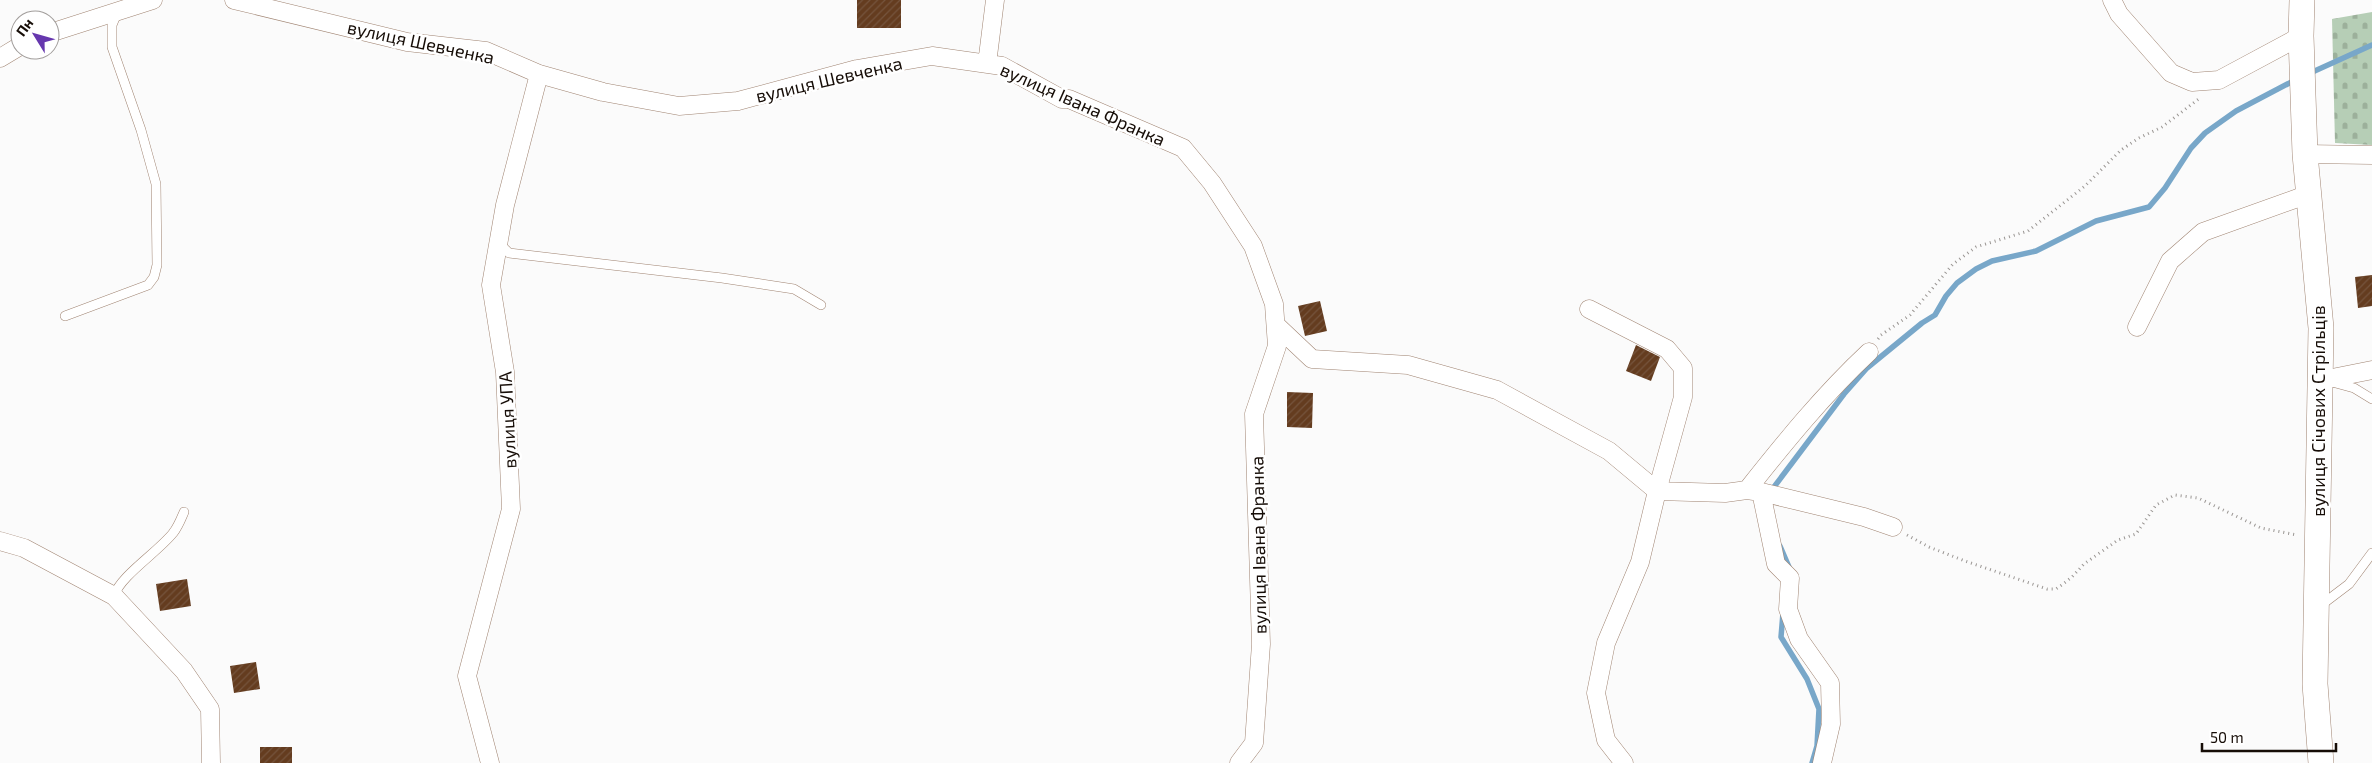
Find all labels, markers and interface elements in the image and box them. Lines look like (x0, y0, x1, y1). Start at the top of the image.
north arrow (10, 10, 60, 60)
text: Пн (12, 14, 36, 39)
street label: вулиця Шевченка (345, 16, 497, 68)
street label: вулиця Шевченка (754, 51, 904, 107)
street label: вулиця Івана Франка (997, 58, 1169, 150)
street label: вулиця Січових Стрільців (2307, 305, 2329, 517)
street label: вулиця УПА (493, 370, 521, 469)
street label: вулиця Івана Франка (1245, 456, 1271, 634)
scale bar (2202, 720, 2336, 752)
text: 50 m (2210, 728, 2244, 746)

